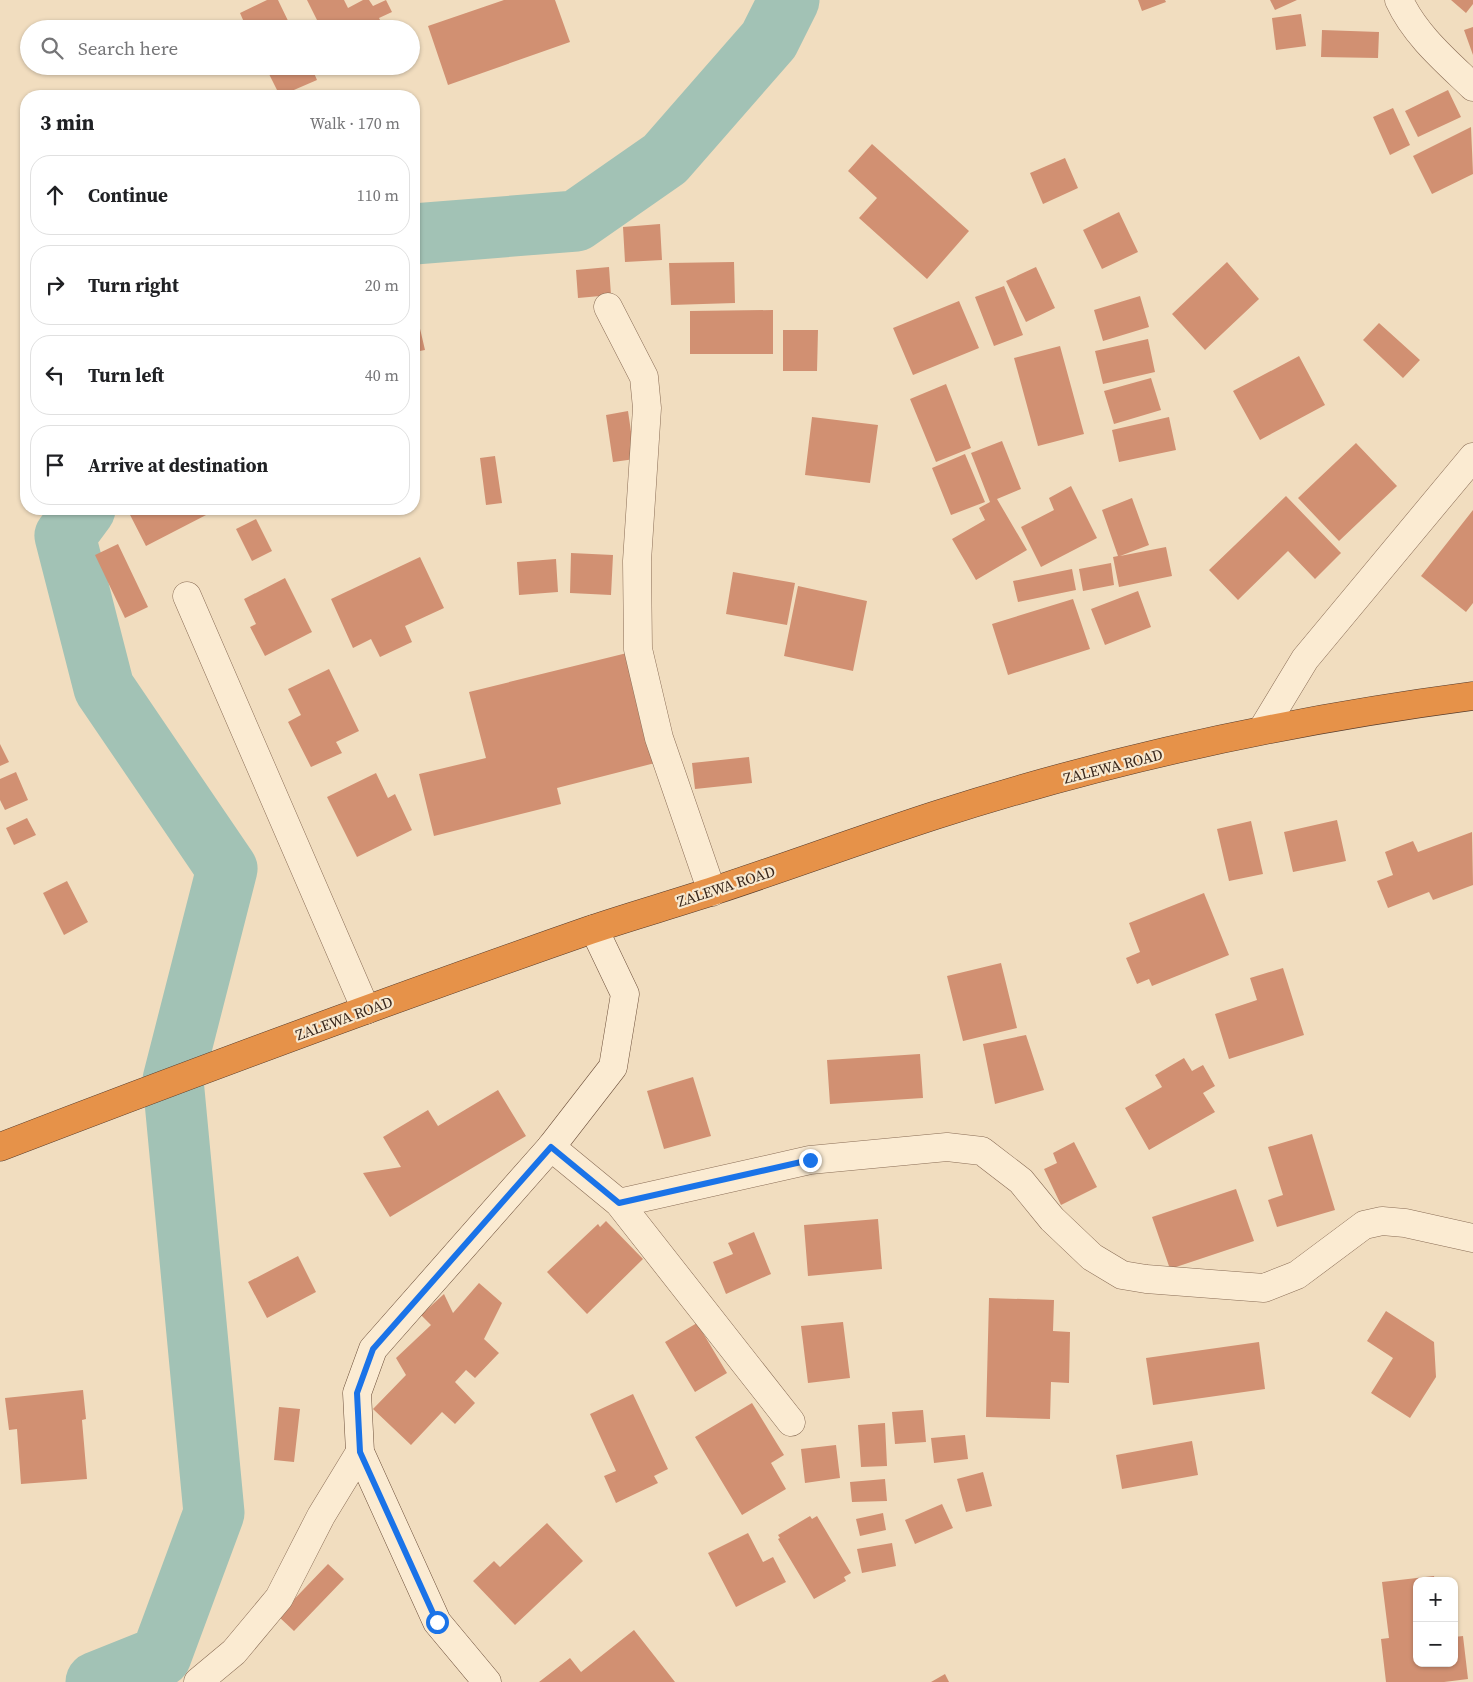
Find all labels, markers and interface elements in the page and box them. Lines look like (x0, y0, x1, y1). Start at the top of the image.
search box (20, 20, 420, 75)
icon: search (38, 34, 66, 62)
text: Search here (78, 35, 178, 61)
text: 3 min (40, 108, 95, 137)
text: Walk · 170 m (310, 112, 400, 134)
icon: ahead (41, 181, 69, 209)
text: Continue (88, 182, 168, 208)
text: 110 m (357, 184, 399, 206)
icon: right (41, 271, 69, 299)
text: Turn right (88, 272, 179, 298)
text: 20 m (365, 274, 399, 296)
icon: left (41, 361, 69, 389)
text: Turn left (88, 362, 164, 388)
text: 40 m (365, 364, 399, 386)
icon: arrive (41, 451, 69, 479)
text: Arrive at destination (88, 452, 268, 478)
street label: ZALEWA ROAD (1061, 744, 1165, 788)
street label: ZALEWA ROAD (674, 860, 778, 912)
street label: ZALEWA ROAD (293, 991, 395, 1045)
route end (799, 1149, 822, 1172)
map controls (1413, 1577, 1458, 1667)
button: + (1413, 1577, 1458, 1622)
route start (426, 1611, 449, 1634)
button: − (1413, 1622, 1458, 1667)

